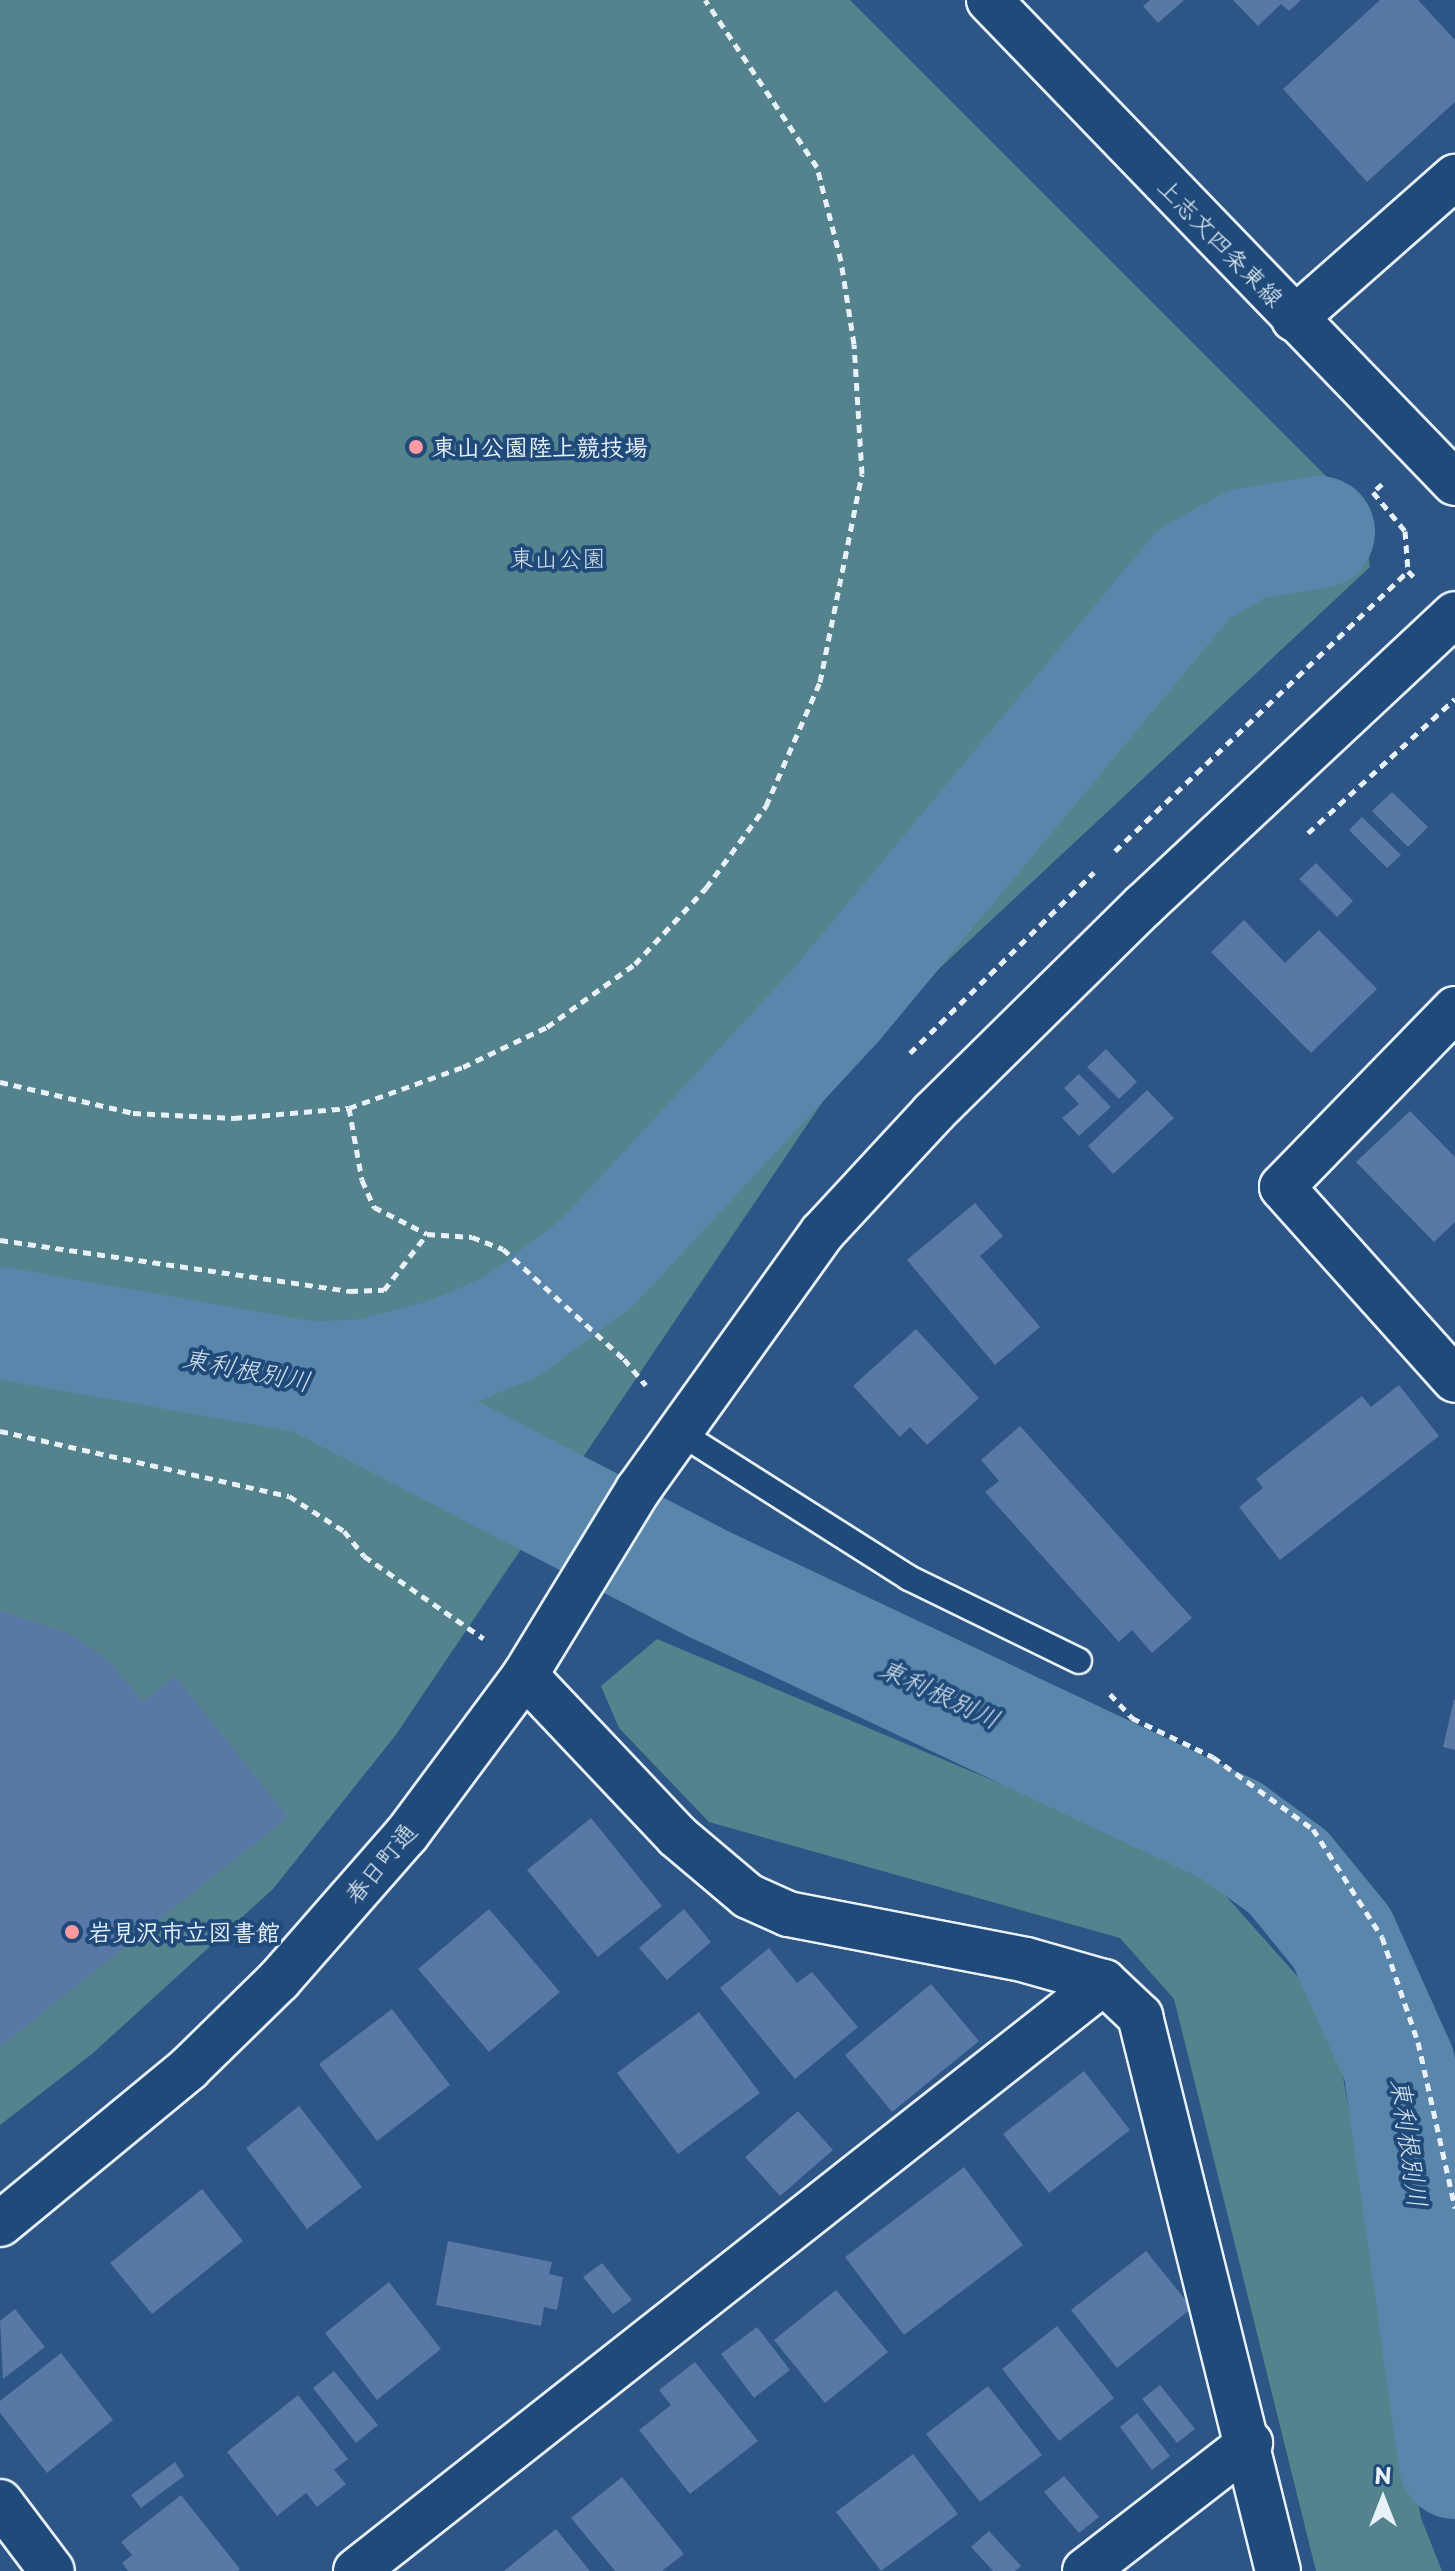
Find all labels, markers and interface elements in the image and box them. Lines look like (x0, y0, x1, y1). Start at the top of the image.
street label: 上志文四条東線 (1152, 172, 1290, 312)
place label: 東山公園陸上競技場 (432, 433, 648, 461)
marker: 東山公園陸上競技場 (407, 438, 425, 456)
park label: 東山公園 (510, 544, 606, 572)
water label: 東利根別川 (180, 1341, 314, 1397)
water label: 東利根別川 (874, 1651, 1006, 1735)
street label: 春日町通 (338, 1817, 422, 1909)
place label: 岩見沢市立図書館 (88, 1918, 280, 1946)
marker: 岩見沢市立図書館 (63, 1923, 81, 1941)
water label: 東利根別川 (1386, 2076, 1434, 2210)
text: N (1374, 2458, 1392, 2491)
north arrow (1343, 2459, 1423, 2539)

